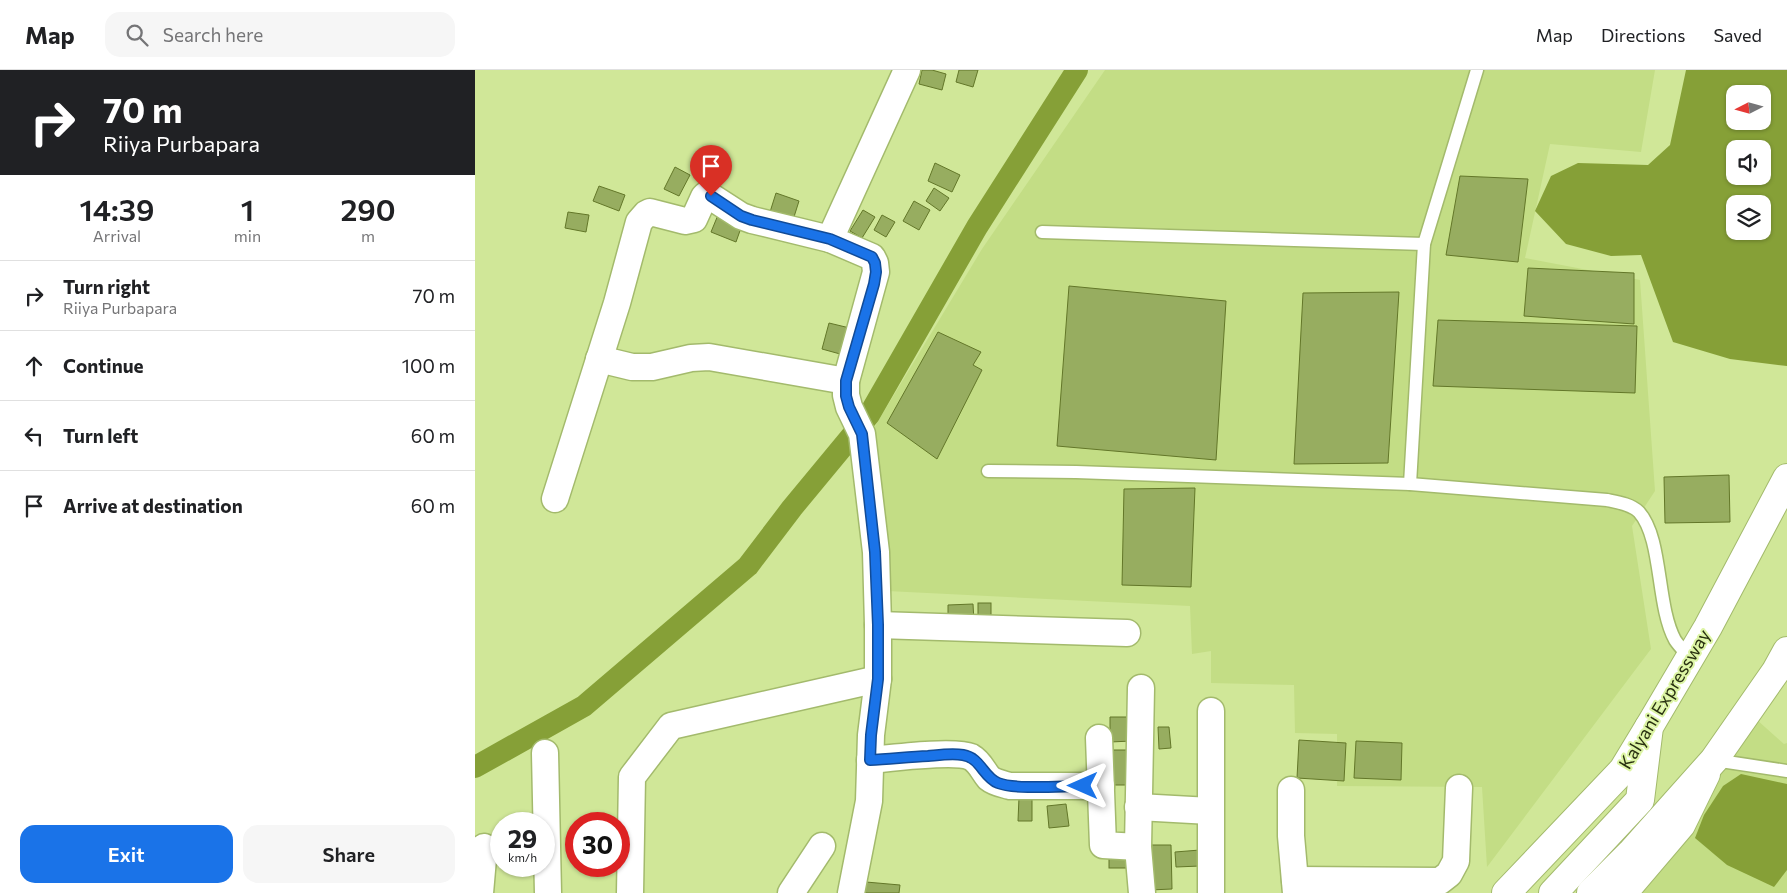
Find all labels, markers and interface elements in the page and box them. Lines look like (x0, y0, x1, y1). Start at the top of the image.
search box (105, 12, 455, 57)
text: Map (25, 20, 75, 49)
icon: search (123, 21, 151, 49)
text: Search here (163, 23, 263, 46)
text: Map (1536, 24, 1573, 46)
text: Directions (1601, 24, 1685, 46)
text: Saved (1713, 24, 1762, 46)
north arrow (1726, 85, 1771, 130)
map controls (1726, 85, 1771, 240)
text: 70 m (103, 87, 183, 130)
icon: right (20, 90, 85, 155)
text: Riiya Purbapara (103, 130, 260, 157)
button: sound (1726, 140, 1771, 185)
pin (690, 145, 732, 196)
icon: arrive (697, 152, 725, 180)
text: 14:39 (79, 190, 154, 227)
text: 1 (241, 190, 254, 227)
text: 290 (341, 190, 396, 227)
button: layers (1726, 195, 1771, 240)
text: Arrival (93, 226, 141, 245)
text: min (234, 226, 261, 245)
text: m (361, 226, 375, 245)
text: Turn right (63, 275, 150, 298)
icon: right (20, 282, 48, 310)
text: 70 m (412, 284, 455, 307)
text: Riiya Purbapara (63, 298, 177, 317)
icon: ahead (20, 352, 48, 380)
text: Continue (63, 354, 143, 377)
text: 100 m (402, 354, 455, 377)
icon: left (20, 422, 48, 450)
text: Turn left (63, 424, 138, 447)
text: 60 m (411, 424, 455, 447)
icon: arrive (20, 492, 48, 520)
text: Arrive at destination (63, 494, 243, 517)
text: 60 m (411, 494, 455, 517)
street label: Kalyani Expressway (1614, 625, 1714, 773)
position arrow (1056, 759, 1108, 811)
speed limit sign: 30 (565, 812, 630, 877)
text: 29 (508, 823, 537, 853)
button: Exit (20, 825, 233, 883)
button: Share (243, 825, 455, 883)
text: km/h (508, 850, 537, 864)

